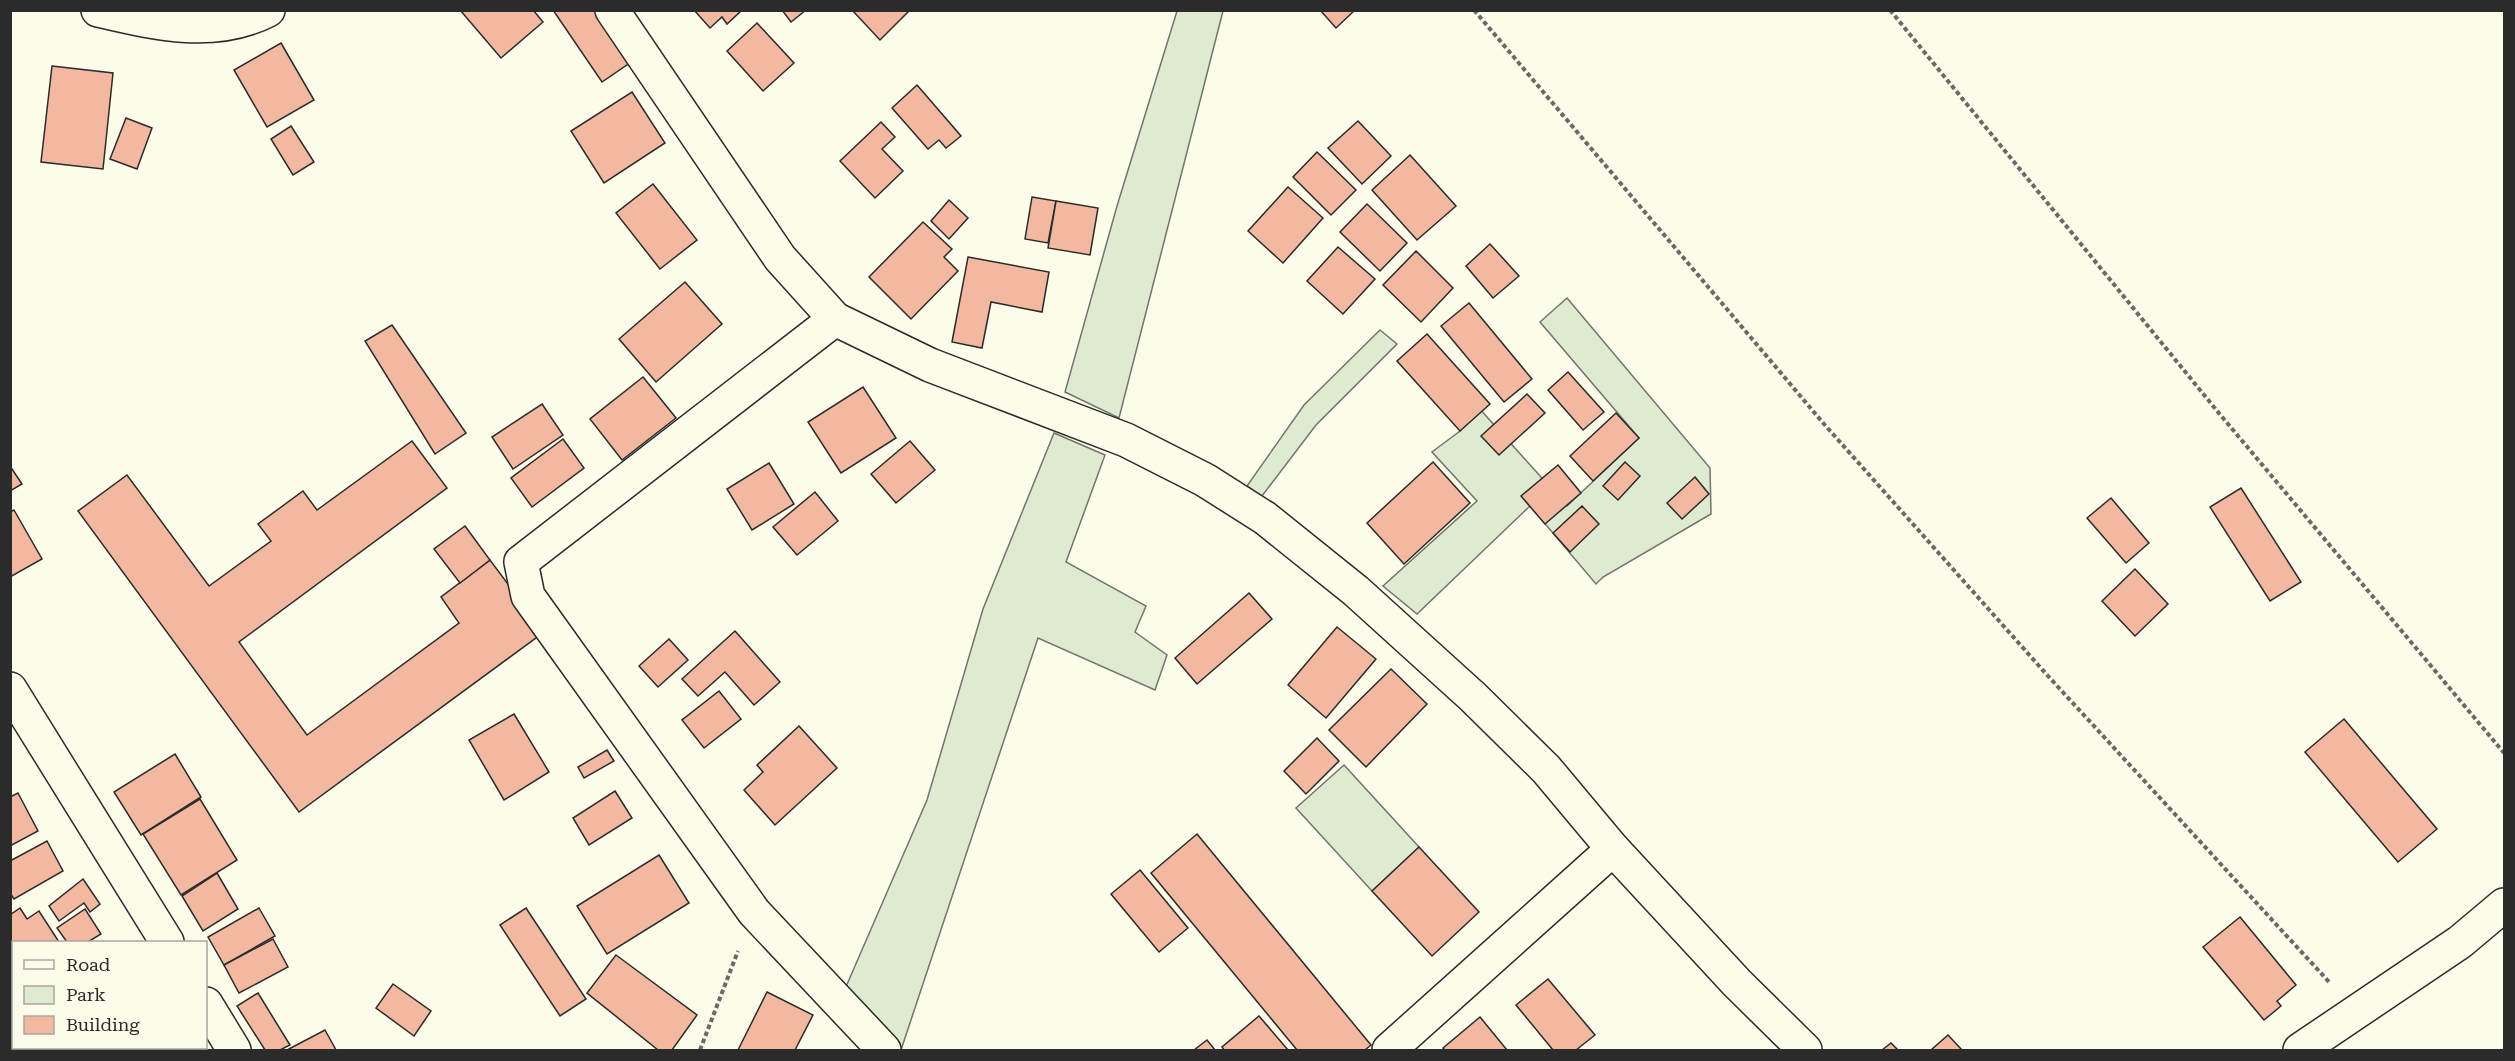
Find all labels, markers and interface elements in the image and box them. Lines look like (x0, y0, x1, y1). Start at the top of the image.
legend (12, 941, 207, 1049)
text: Road (66, 954, 111, 975)
text: Park (66, 984, 106, 1005)
text: Building (66, 1014, 140, 1035)

